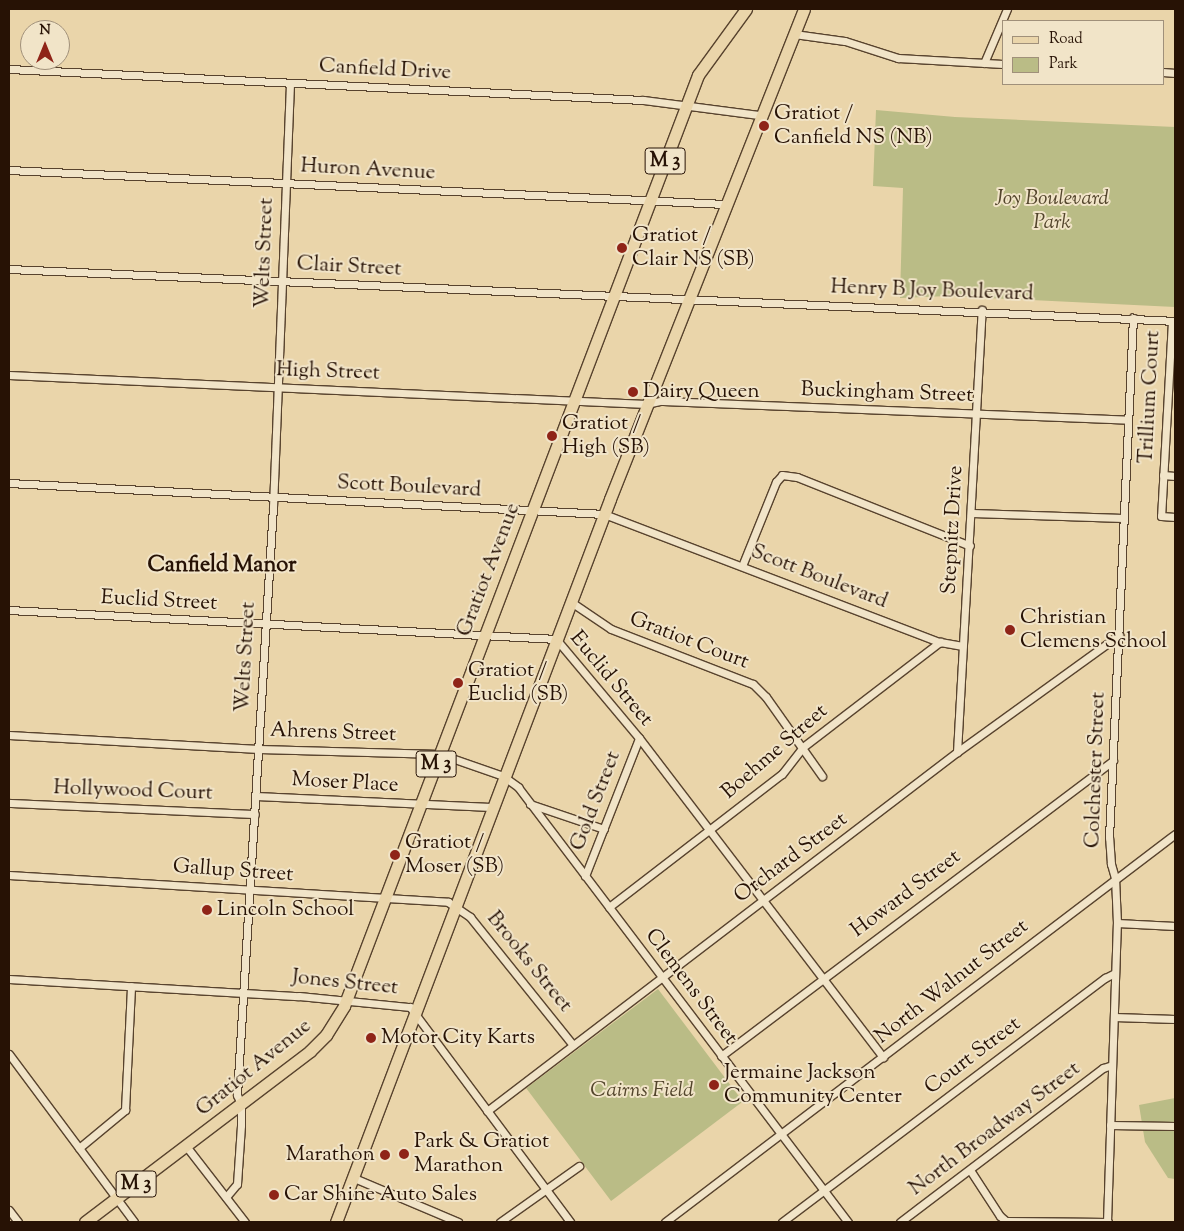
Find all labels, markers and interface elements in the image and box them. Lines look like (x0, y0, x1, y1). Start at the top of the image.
north arrow (20, 20, 70, 70)
legend (1002, 20, 1164, 85)
text: N (39, 21, 51, 41)
text: Road (1049, 29, 1083, 50)
street label: Canfield Drive (318, 54, 452, 86)
text: Park (1049, 54, 1078, 75)
place label: Gratiot / Canfield NS (NB) (774, 101, 933, 151)
marker: Gratiot / Canfield NS (NB) (758, 120, 770, 132)
road number: M 3 (644, 144, 686, 178)
street label: Huron Avenue (300, 154, 436, 186)
park label: Joy Boulevard Park (995, 186, 1109, 236)
street label: Welts Street (250, 197, 280, 309)
place label: Gratiot / Clair NS (SB) (632, 223, 755, 273)
marker: Gratiot / Clair NS (SB) (616, 242, 628, 254)
street label: Clair Street (296, 252, 402, 282)
street label: Henry B Joy Boulevard (830, 275, 1034, 307)
street label: Trillium Court (1134, 330, 1166, 464)
street label: High Street (276, 358, 380, 386)
street label: Buckingham Street (800, 377, 974, 409)
place label: Dairy Queen (643, 379, 760, 405)
marker: Dairy Queen (627, 386, 639, 398)
place label: Gratiot / High (SB) (562, 411, 650, 461)
marker: Gratiot / High (SB) (546, 430, 558, 442)
street label: Stepnitz Drive (937, 465, 969, 595)
street label: Scott Boulevard (336, 471, 482, 503)
street label: Gratiot Avenue (452, 500, 526, 640)
street label: Scott Boulevard (747, 539, 891, 615)
district label: Canfield Manor (147, 554, 297, 580)
street label: Euclid Street (100, 585, 218, 617)
street label: Welts Street (231, 601, 261, 713)
place label: Christian Clemens School (1020, 605, 1167, 655)
street label: Gratiot Court (626, 607, 752, 675)
marker: Christian Clemens School (1004, 624, 1016, 636)
street label: Euclid Street (564, 626, 658, 732)
place label: Gratiot / Euclid (SB) (468, 658, 568, 708)
marker: Gratiot / Euclid (SB) (452, 677, 464, 689)
street label: Colchester Street (1081, 691, 1111, 849)
street label: Boehme Street (717, 699, 833, 805)
street label: Ahrens Street (270, 718, 396, 748)
road number: M 3 (415, 746, 457, 782)
street label: Gold Street (565, 748, 627, 854)
street label: Moser Place (291, 768, 399, 798)
street label: Hollywood Court (53, 776, 213, 806)
street label: Orchard Street (729, 807, 853, 909)
place label: Gratiot / Moser (SB) (405, 830, 504, 880)
street label: Howard Street (846, 845, 966, 943)
marker: Gratiot / Moser (SB) (389, 849, 401, 861)
street label: Gallup Street (172, 854, 294, 888)
place label: Lincoln School (217, 897, 354, 923)
marker: Lincoln School (201, 904, 213, 916)
street label: Brooks Street (481, 907, 577, 1017)
street label: North Walnut Street (870, 914, 1034, 1050)
street label: Clemens Street (639, 924, 743, 1050)
street label: Jones Street (291, 965, 399, 1001)
street label: Court Street (920, 1012, 1026, 1100)
street label: Gratiot Avenue (191, 1014, 317, 1122)
place label: Motor City Karts (381, 1025, 535, 1051)
marker: Motor City Karts (365, 1032, 377, 1044)
street label: North Broadway Street (904, 1056, 1086, 1202)
place label: Jermaine Jackson Community Center (724, 1060, 902, 1110)
park label: Cairns Field (590, 1078, 694, 1104)
marker: Jermaine Jackson Community Center (708, 1079, 720, 1091)
place label: Park & Gratiot Marathon (414, 1129, 549, 1179)
place label: Marathon (286, 1142, 375, 1168)
marker: Park & Gratiot Marathon (398, 1148, 410, 1160)
marker: Marathon (379, 1149, 391, 1161)
road number: M 3 (115, 1166, 157, 1202)
place label: Car Shine Auto Sales (284, 1182, 477, 1208)
marker: Car Shine Auto Sales (268, 1189, 280, 1201)

